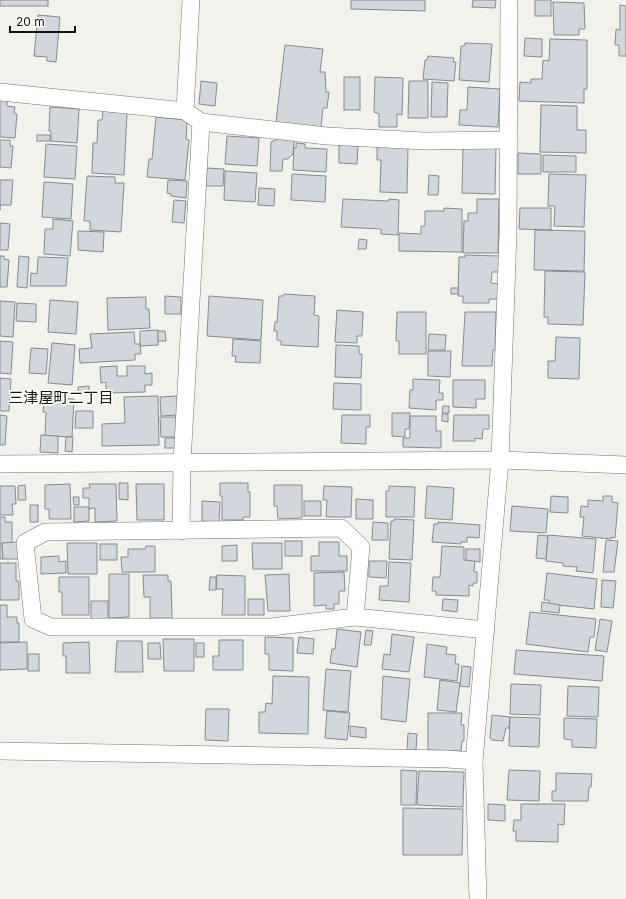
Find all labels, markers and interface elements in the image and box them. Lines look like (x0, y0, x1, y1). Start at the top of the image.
scale bar (10, 8, 75, 34)
text: 20 m (16, 14, 45, 29)
district label: 三津屋町二丁目 (8, 388, 114, 407)

